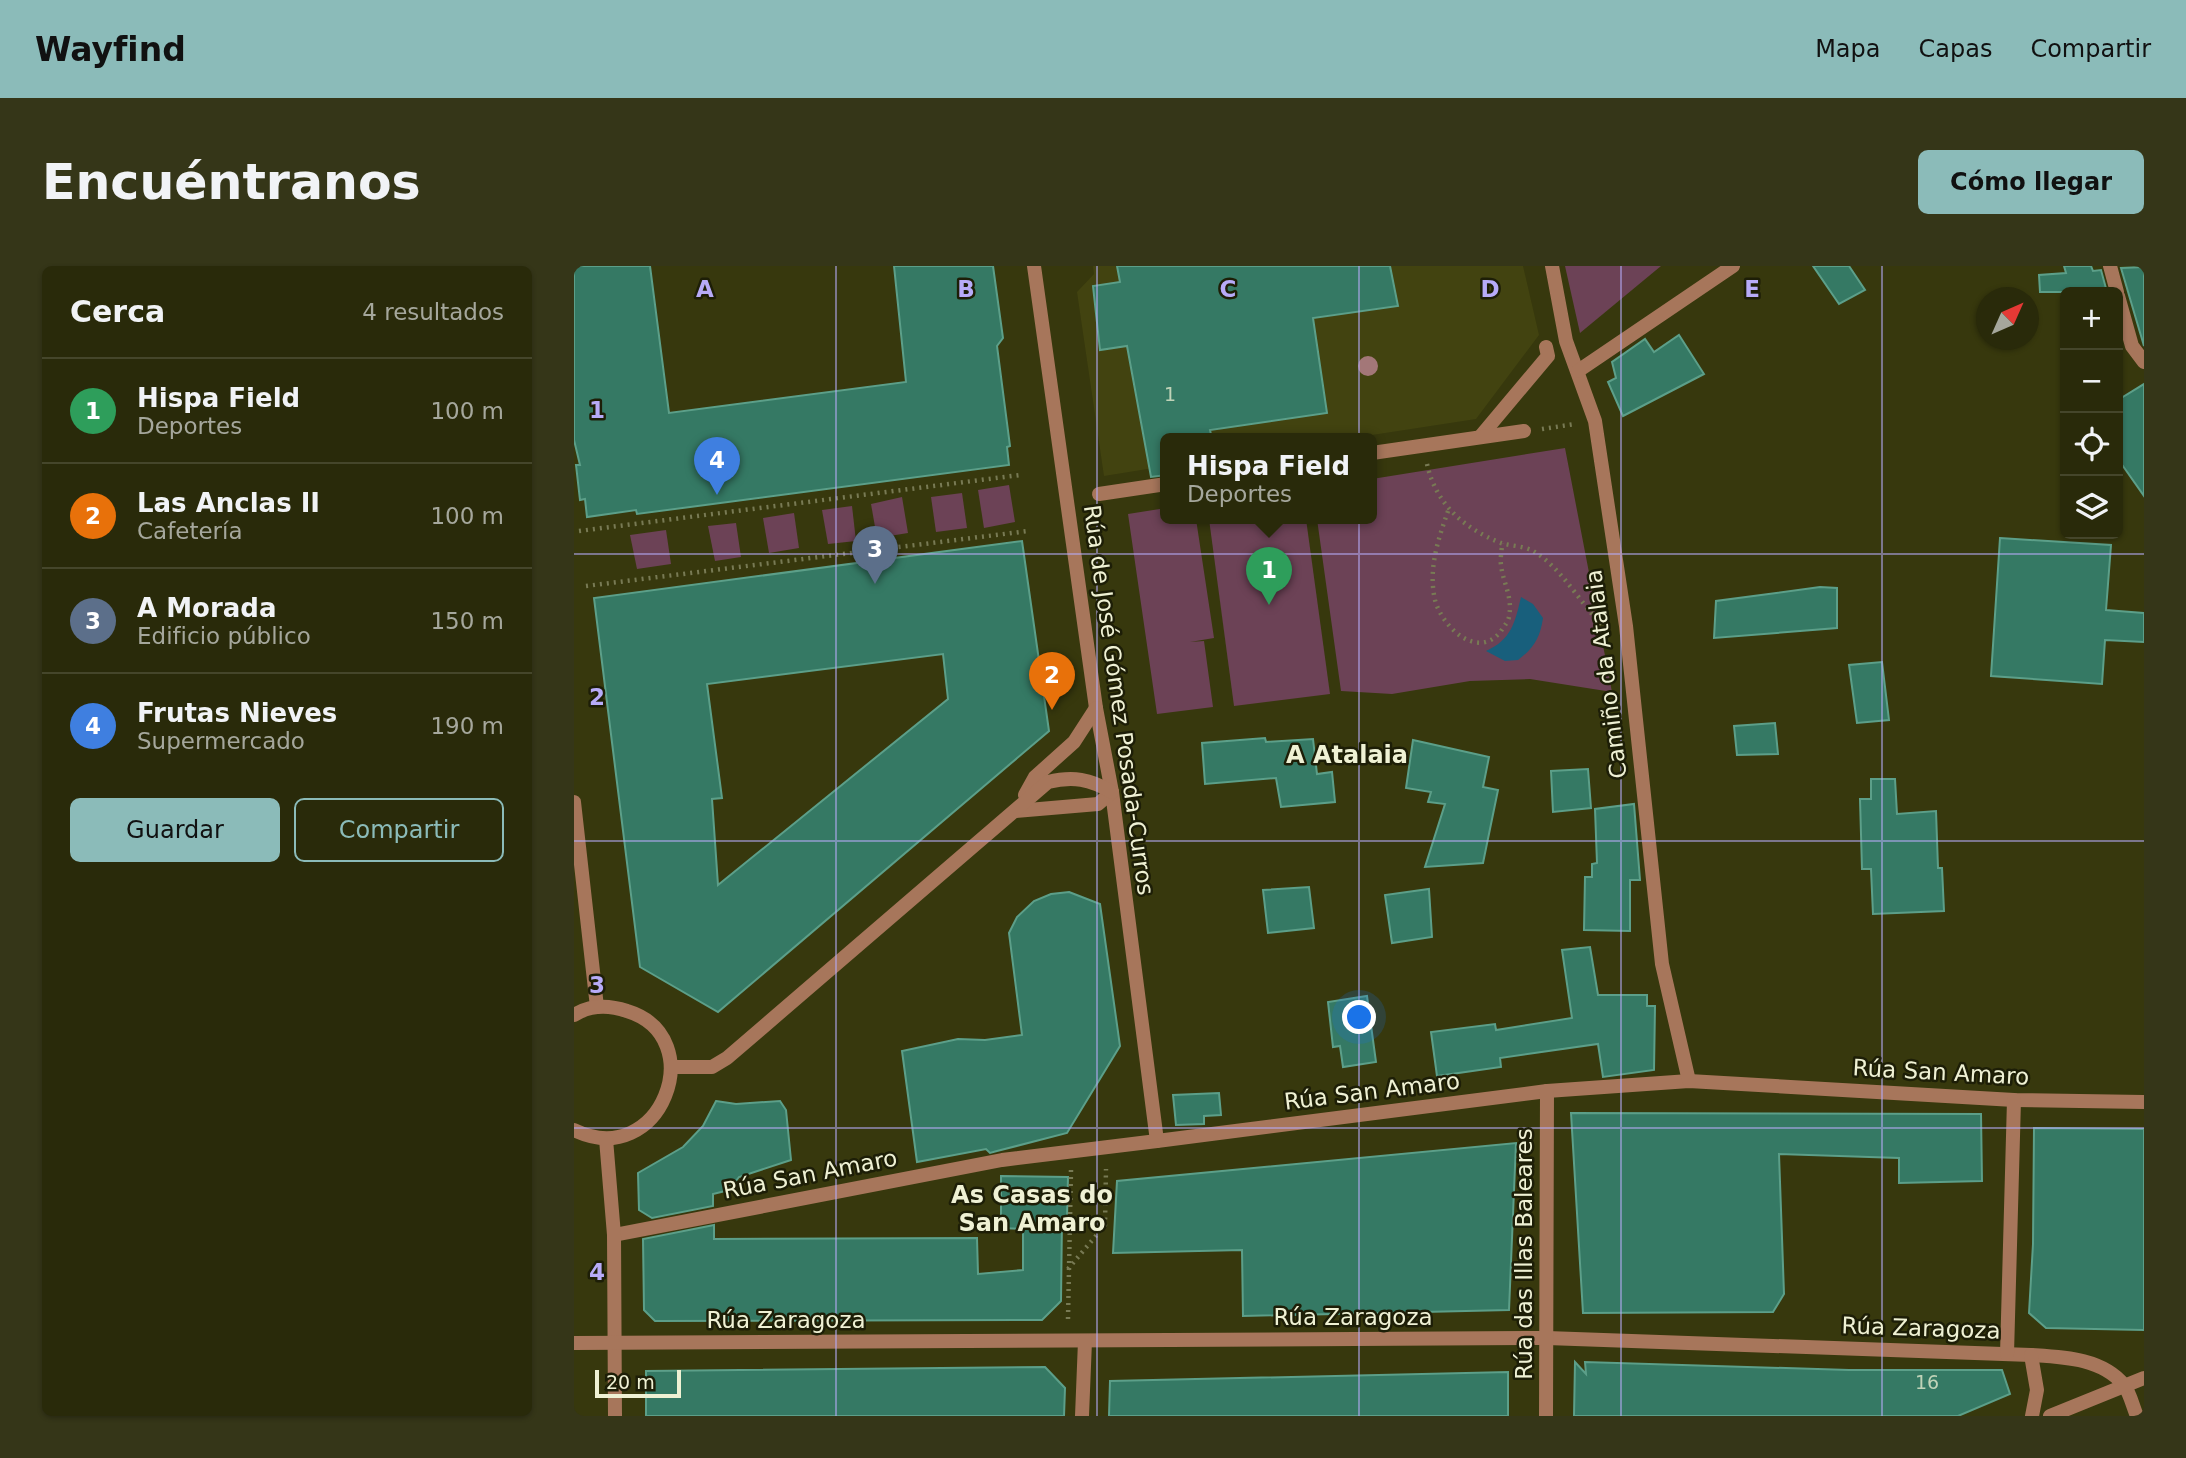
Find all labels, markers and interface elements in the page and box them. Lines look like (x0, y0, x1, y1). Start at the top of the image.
text: Wayfind (35, 30, 186, 69)
text: Mapa (1815, 35, 1881, 63)
text: Capas (1919, 35, 1992, 63)
text: Compartir (2030, 35, 2151, 63)
button: Cómo llegar (1918, 150, 2144, 214)
text: Encuéntranos (42, 154, 421, 211)
text: A (696, 276, 714, 302)
text: B (957, 276, 975, 302)
text: C (1220, 276, 1236, 302)
text: D (1480, 276, 1500, 302)
text: E (1744, 276, 1760, 302)
north arrow (1976, 287, 2039, 350)
map controls (2060, 287, 2123, 539)
button: + (2060, 287, 2123, 350)
text: Cerca (70, 294, 165, 329)
text: 4 resultados (362, 299, 504, 325)
button: − (2060, 350, 2123, 413)
text: Hispa Field (137, 383, 300, 413)
house number: 1 (1164, 383, 1176, 405)
text: 1 (589, 397, 605, 423)
text: 1 (85, 398, 101, 424)
text: 100 m (430, 398, 504, 424)
text: Deportes (137, 413, 242, 439)
button: locate (2060, 413, 2123, 476)
popup (1160, 433, 1377, 524)
pin: 4 (694, 437, 740, 495)
text: Hispa Field (1187, 451, 1350, 481)
button: layers (2060, 476, 2123, 539)
text: Deportes (1187, 481, 1292, 507)
text: Las Anclas II (137, 488, 320, 518)
text: 2 (85, 503, 101, 529)
text: 100 m (430, 503, 504, 529)
street label: Rúa de José Gómez Posada-Curros (1079, 503, 1159, 897)
text: Cafetería (137, 518, 243, 544)
pin: 3 (852, 526, 898, 584)
pin: 1 (1246, 547, 1292, 605)
street label: Camiño da Atalaia (1580, 568, 1632, 780)
text: A Morada (137, 593, 276, 623)
text: 3 (85, 608, 101, 634)
text: 150 m (430, 608, 504, 634)
text: Edificio público (137, 623, 311, 649)
pin: 2 (1029, 652, 1075, 710)
text: 2 (589, 684, 605, 710)
text: Frutas Nieves (137, 698, 337, 728)
text: 4 (85, 713, 101, 739)
text: 190 m (430, 713, 504, 739)
text: Supermercado (137, 728, 305, 754)
district label: A Atalaia (1286, 741, 1408, 769)
button: Guardar (70, 798, 280, 862)
button: Compartir (294, 798, 504, 862)
text: 3 (589, 972, 605, 998)
your location (1342, 1000, 1376, 1034)
street label: Rúa San Amaro (1852, 1054, 2030, 1090)
street label: Rúa San Amaro (1283, 1067, 1461, 1115)
street label: Rúa das Illas Baleares (1511, 1128, 1537, 1380)
street label: Rúa San Amaro (721, 1144, 899, 1204)
district label: As Casas do San Amaro (951, 1181, 1113, 1237)
text: 4 (589, 1259, 605, 1285)
street label: Rúa Zaragoza (1273, 1304, 1433, 1330)
street label: Rúa Zaragoza (706, 1307, 866, 1333)
street label: Rúa Zaragoza (1841, 1312, 2001, 1344)
scale bar (595, 1367, 681, 1399)
text: 20 m (606, 1371, 655, 1393)
house number: 16 (1915, 1371, 1939, 1393)

